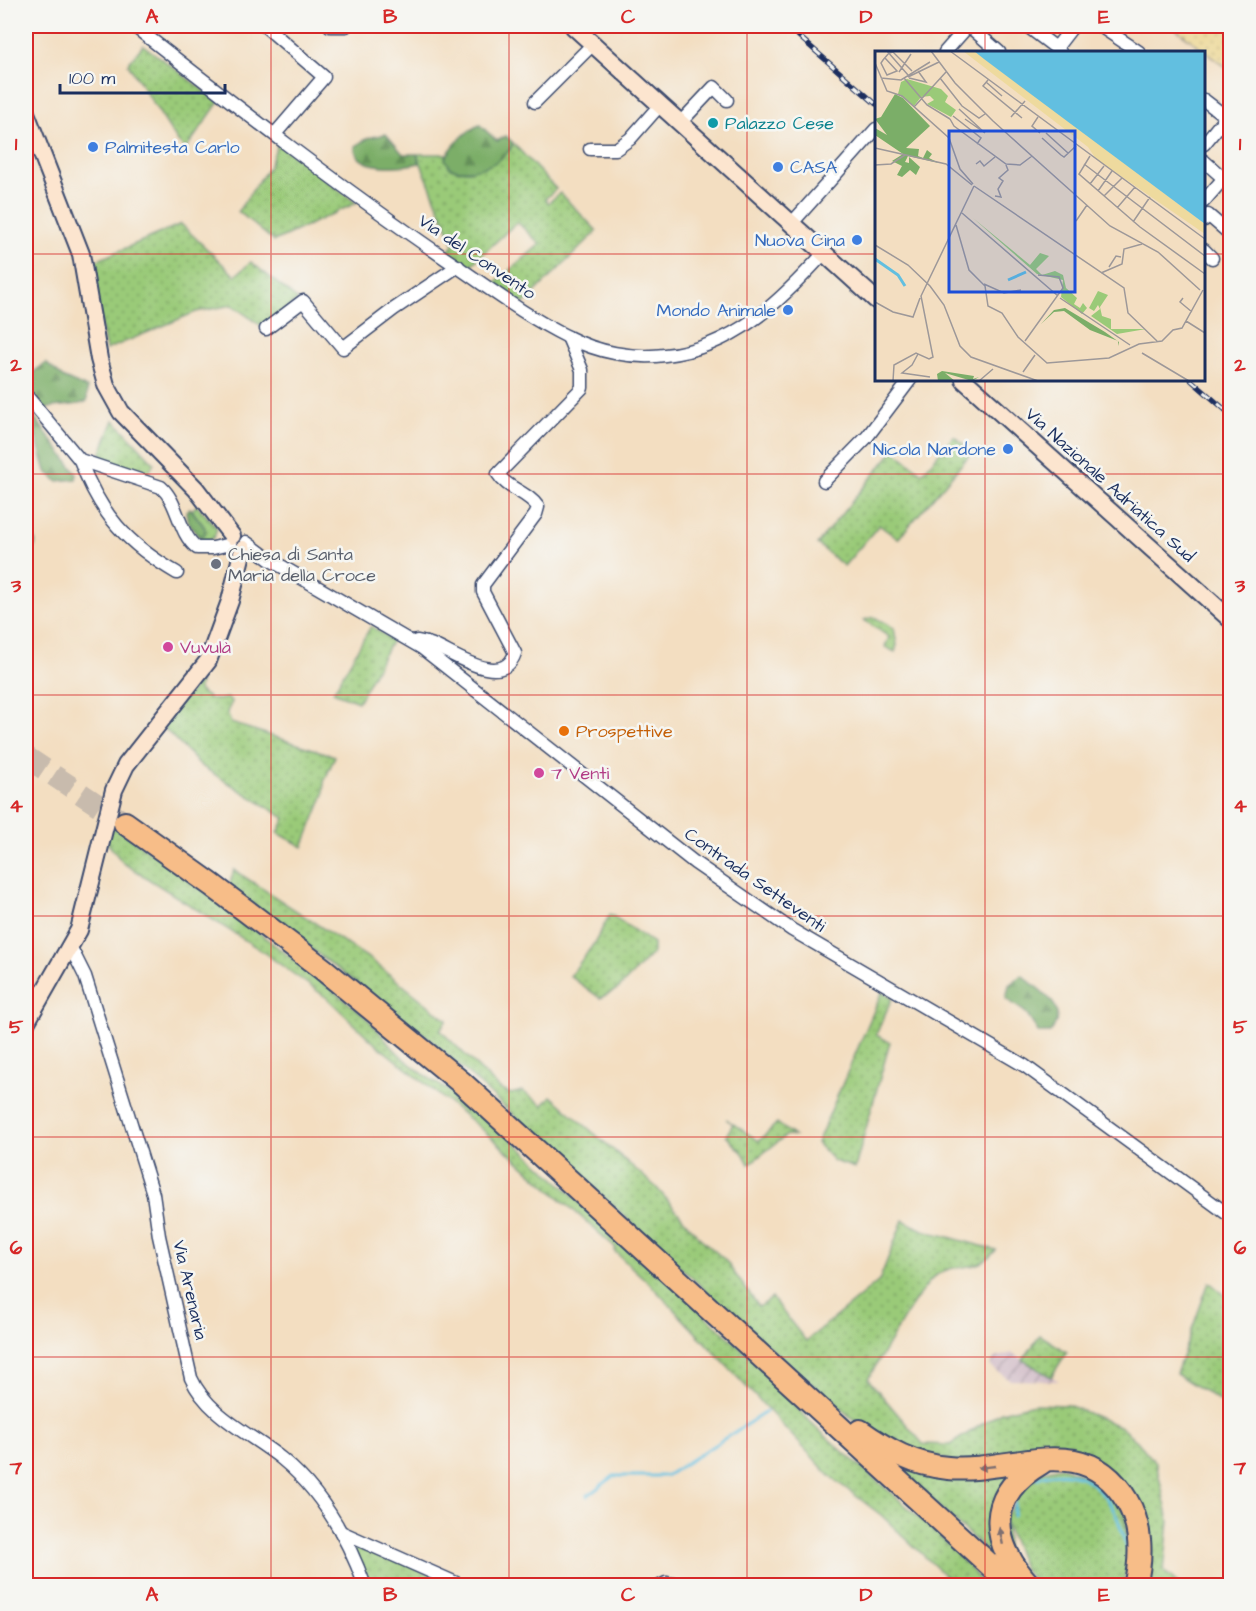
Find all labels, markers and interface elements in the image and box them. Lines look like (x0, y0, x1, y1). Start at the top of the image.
text: A (146, 3, 159, 31)
text: B (383, 3, 398, 31)
text: C (621, 3, 636, 31)
text: D (860, 3, 873, 31)
text: E (1098, 3, 1110, 31)
inset map (875, 51, 1205, 381)
scale bar (60, 57, 225, 95)
text: 100 m (69, 66, 115, 91)
place label: Palazzo Cese (725, 111, 834, 136)
marker: Palazzo Cese (706, 116, 720, 130)
text: 1 (15, 130, 18, 158)
text: 1 (1239, 130, 1242, 158)
place label: Palmitesta Carlo (105, 135, 240, 160)
marker: Palmitesta Carlo (86, 140, 100, 154)
place label: CASA (790, 155, 838, 180)
marker: CASA (771, 160, 785, 174)
street label: Via del Convento (413, 208, 541, 306)
place label: Nuova Cina (755, 228, 845, 253)
marker: Nuova Cina (850, 233, 864, 247)
place label: Mondo Animale (656, 298, 776, 323)
marker: Mondo Animale (781, 303, 795, 317)
text: 2 (9, 351, 22, 379)
text: 2 (1233, 351, 1246, 379)
street label: Via Nazionale Adriatica Sud (1020, 402, 1200, 568)
place label: Nicola Nardone (873, 437, 996, 462)
marker: Nicola Nardone (1001, 442, 1015, 456)
place label: Chiesa di Santa Maria della Croce (228, 542, 376, 588)
marker: Chiesa di Santa Maria della Croce (209, 557, 223, 571)
text: 3 (10, 572, 22, 600)
text: 3 (1234, 572, 1246, 600)
place label: Vuvulà (180, 635, 231, 660)
marker: Vuvulà (161, 640, 175, 654)
place label: Prospettive (576, 719, 673, 744)
marker: Prospettive (557, 724, 571, 738)
place label: 7 Venti (551, 761, 610, 786)
marker: 7 Venti (532, 766, 546, 780)
text: 4 (9, 792, 23, 820)
text: 4 (1233, 792, 1247, 820)
street label: Contrada Setteventi (679, 822, 831, 938)
text: 5 (9, 1013, 24, 1041)
text: 5 (1233, 1013, 1248, 1041)
text: 6 (10, 1234, 23, 1262)
text: 6 (1234, 1234, 1247, 1262)
street label: Via Arenaria (166, 1238, 214, 1342)
text: 7 (9, 1454, 23, 1482)
text: 7 (1233, 1454, 1247, 1482)
one-way arrow (978, 1463, 997, 1472)
one-way arrow (996, 1526, 1005, 1545)
text: A (146, 1581, 159, 1609)
text: B (383, 1581, 398, 1609)
text: C (621, 1581, 636, 1609)
text: D (860, 1581, 873, 1609)
text: E (1098, 1581, 1110, 1609)

